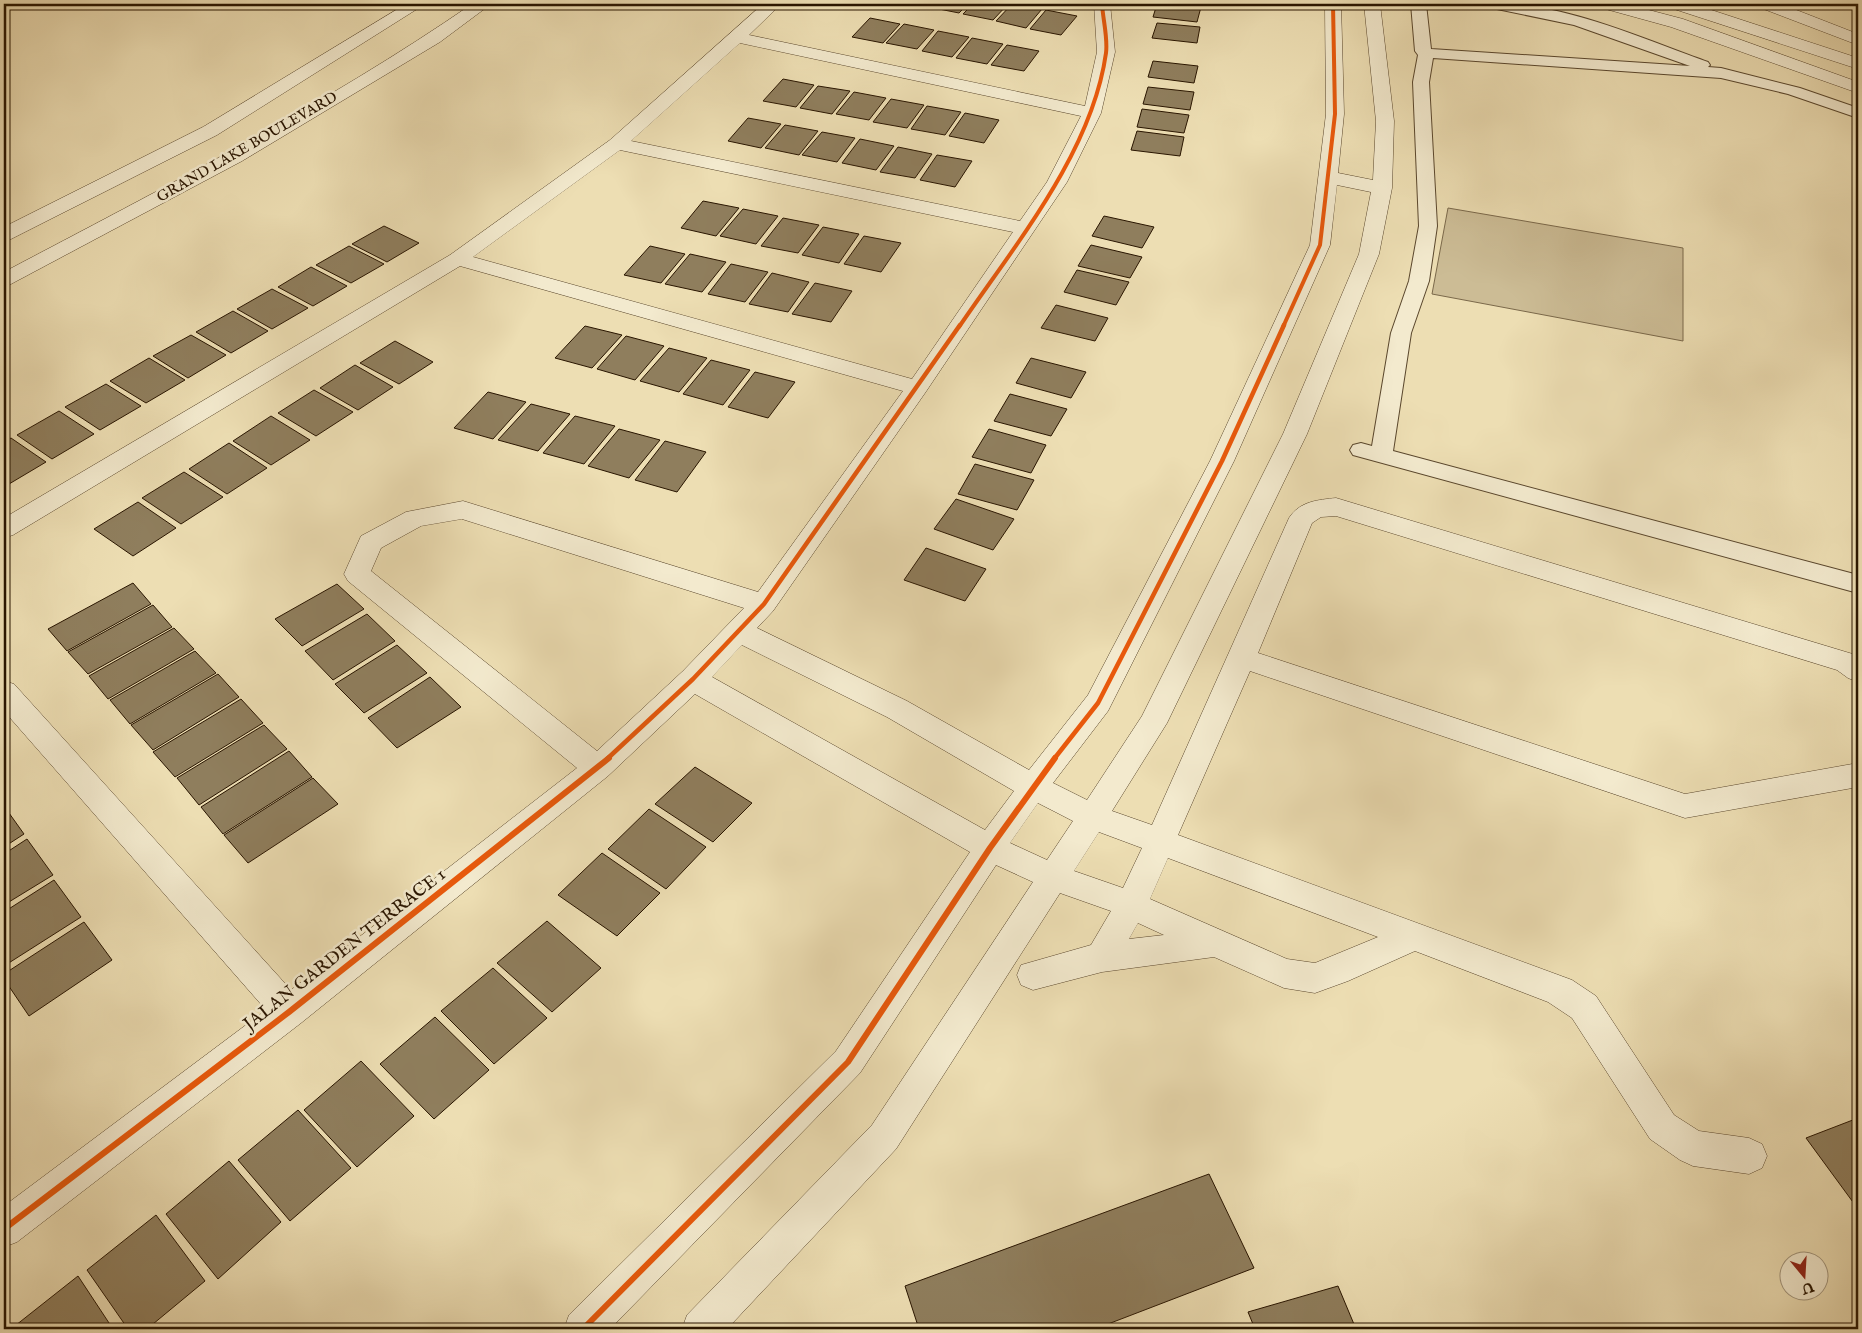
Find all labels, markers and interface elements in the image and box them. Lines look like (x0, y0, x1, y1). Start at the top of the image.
street label: GRAND LAKE BOULEVARD (153, 87, 341, 207)
street label: JALAN GARDEN TERRACE 1 (238, 864, 451, 1037)
north arrow (1780, 1250, 1830, 1300)
text: U (1798, 1277, 1817, 1298)

